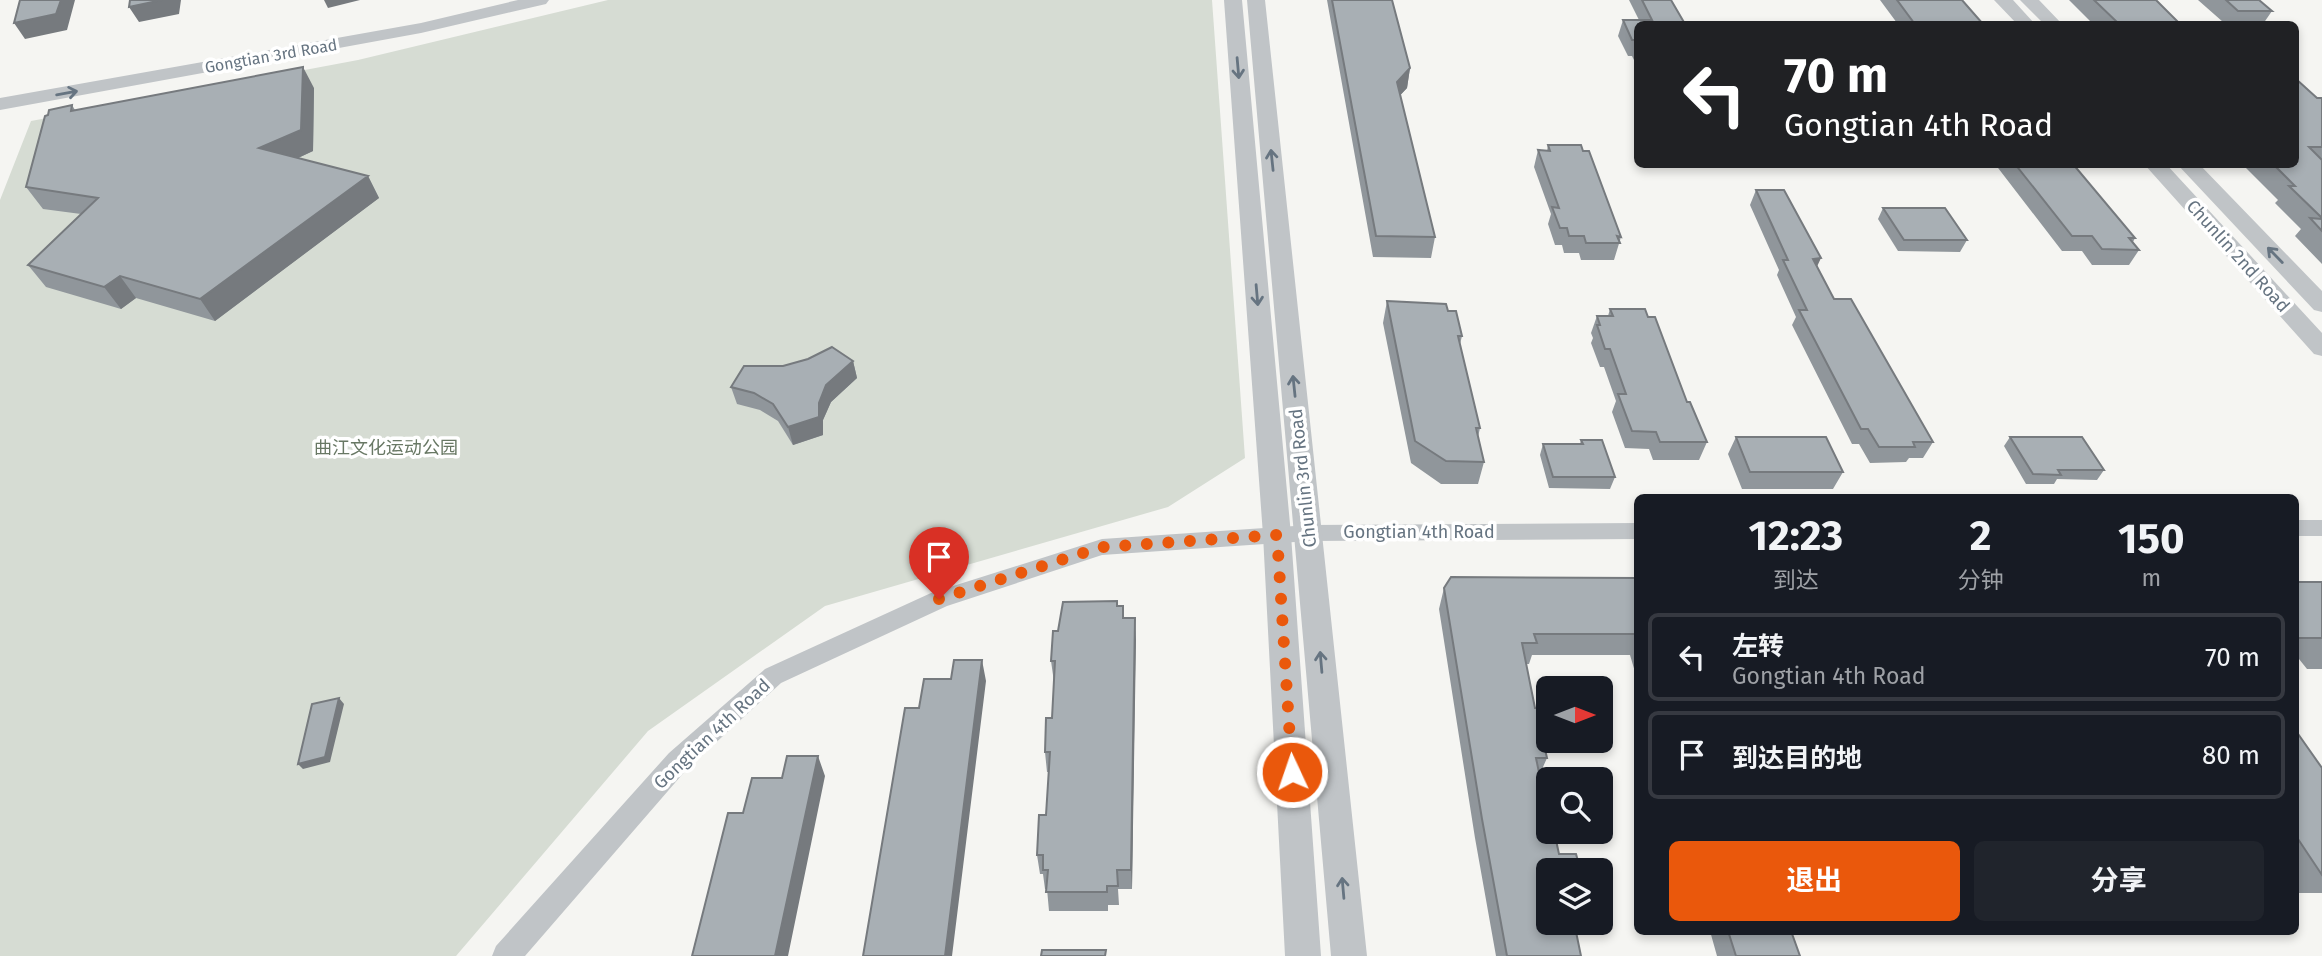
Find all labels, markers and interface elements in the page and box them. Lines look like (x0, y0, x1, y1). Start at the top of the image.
street label: Gongtian 3rd Road (203, 35, 339, 77)
text: 70 m (1784, 46, 1888, 105)
icon: left (1669, 49, 1760, 140)
one-way arrow (1232, 56, 1245, 79)
one-way arrow (55, 85, 78, 99)
text: Gongtian 4th Road (1784, 106, 2053, 144)
one-way arrow (1265, 149, 1278, 172)
street label: Chunlin 2nd Road (2182, 195, 2294, 317)
one-way arrow (2266, 247, 2283, 264)
one-way arrow (1251, 283, 1264, 306)
one-way arrow (1287, 376, 1300, 398)
street label: Chunlin 3rd Road (1285, 407, 1321, 549)
park label: 曲江文化运动公园 (314, 437, 458, 459)
text: 12:23 (1748, 511, 1843, 561)
text: 2 (1970, 511, 1991, 561)
text: 150 (2118, 514, 2185, 564)
street label: Gongtian 4th Road (1343, 521, 1495, 543)
pin (909, 527, 969, 599)
icon: arrive (920, 538, 958, 576)
text: m (2141, 564, 2161, 592)
text: 到达 (1773, 566, 1819, 594)
text: 分钟 (1958, 566, 2004, 594)
text: 左转 (1732, 631, 1784, 662)
icon: left (1673, 638, 1711, 676)
text: 70 m (2205, 642, 2260, 673)
one-way arrow (1314, 651, 1327, 673)
text: Gongtian 4th Road (1732, 662, 1925, 690)
street label: Gongtian 4th Road (649, 674, 775, 794)
north arrow (1536, 676, 1614, 752)
map controls (1536, 676, 1613, 935)
position arrow (1255, 735, 1329, 809)
icon: arrive (1673, 736, 1711, 774)
text: 80 m (2202, 740, 2260, 771)
text: 到达目的地 (1732, 743, 1862, 774)
button: search (1536, 767, 1613, 844)
button: 退出 (1669, 841, 1960, 921)
button: 分享 (1974, 841, 2264, 921)
button: layers (1536, 858, 1613, 935)
one-way arrow (1336, 877, 1349, 900)

